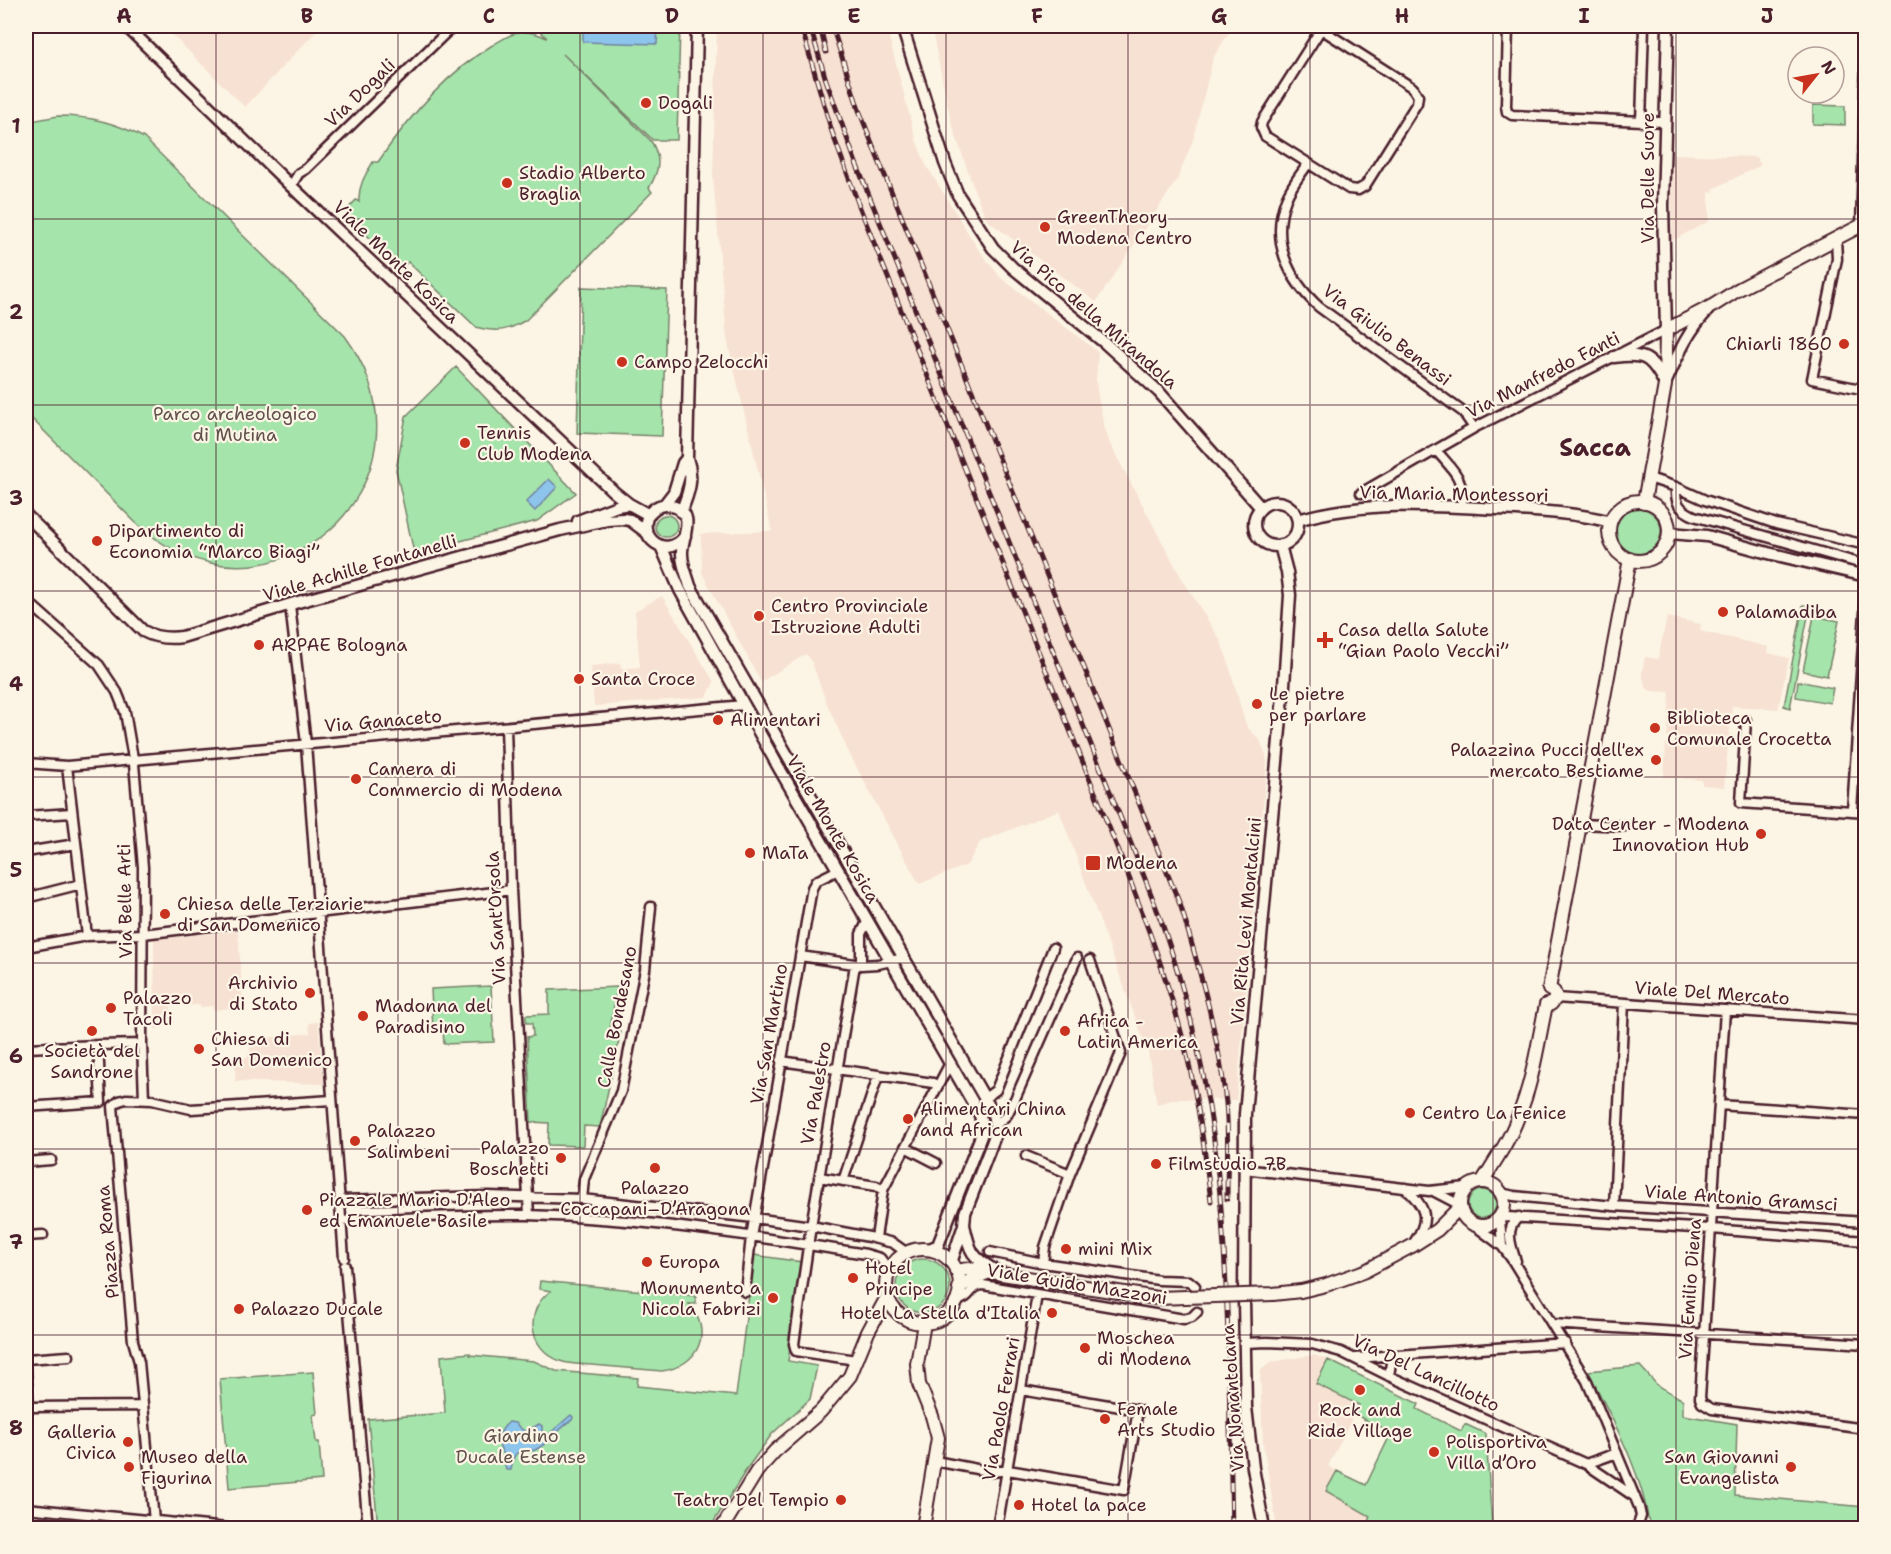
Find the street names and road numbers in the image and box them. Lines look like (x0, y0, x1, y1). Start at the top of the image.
street label: Via Dogali (319, 53, 401, 133)
street label: Via Delle Suore (1636, 112, 1660, 244)
street label: Viale Monte Kosica (328, 195, 464, 329)
street label: Via Pico della Mirandola (1005, 236, 1183, 394)
street label: Via Giulio Benassi (1318, 279, 1456, 391)
street label: Via Manfredo Fanti (1462, 326, 1624, 424)
street label: Via Maria Montessori (1359, 480, 1549, 508)
street label: Viale Achille Fontanelli (260, 529, 460, 607)
street label: Via Ganaceto (323, 704, 443, 738)
street label: Viale Monte Kosica (781, 751, 885, 907)
street label: Via Rita Levi Montalcini (1225, 816, 1267, 1026)
street label: Via Belle Arti (112, 843, 138, 959)
street label: Via Sant'Orsola (481, 851, 511, 985)
street label: Calle Bondesano (591, 944, 643, 1090)
street label: Via San Martino (745, 962, 793, 1106)
street label: Viale Del Mercato (1634, 976, 1790, 1010)
street label: Via Palestro (795, 1039, 837, 1147)
street label: Viale Antonio Gramsci (1643, 1179, 1839, 1217)
street label: Piazza Roma (91, 1184, 125, 1300)
street label: Via Emilio Diena (1673, 1218, 1707, 1360)
street label: Viale Guido Mazzoni (985, 1258, 1169, 1310)
street label: Via Nonantolana (1216, 1323, 1250, 1473)
street label: Via Del Lancillotto (1348, 1328, 1504, 1418)
street label: Via Paolo Ferrari (976, 1335, 1026, 1483)

